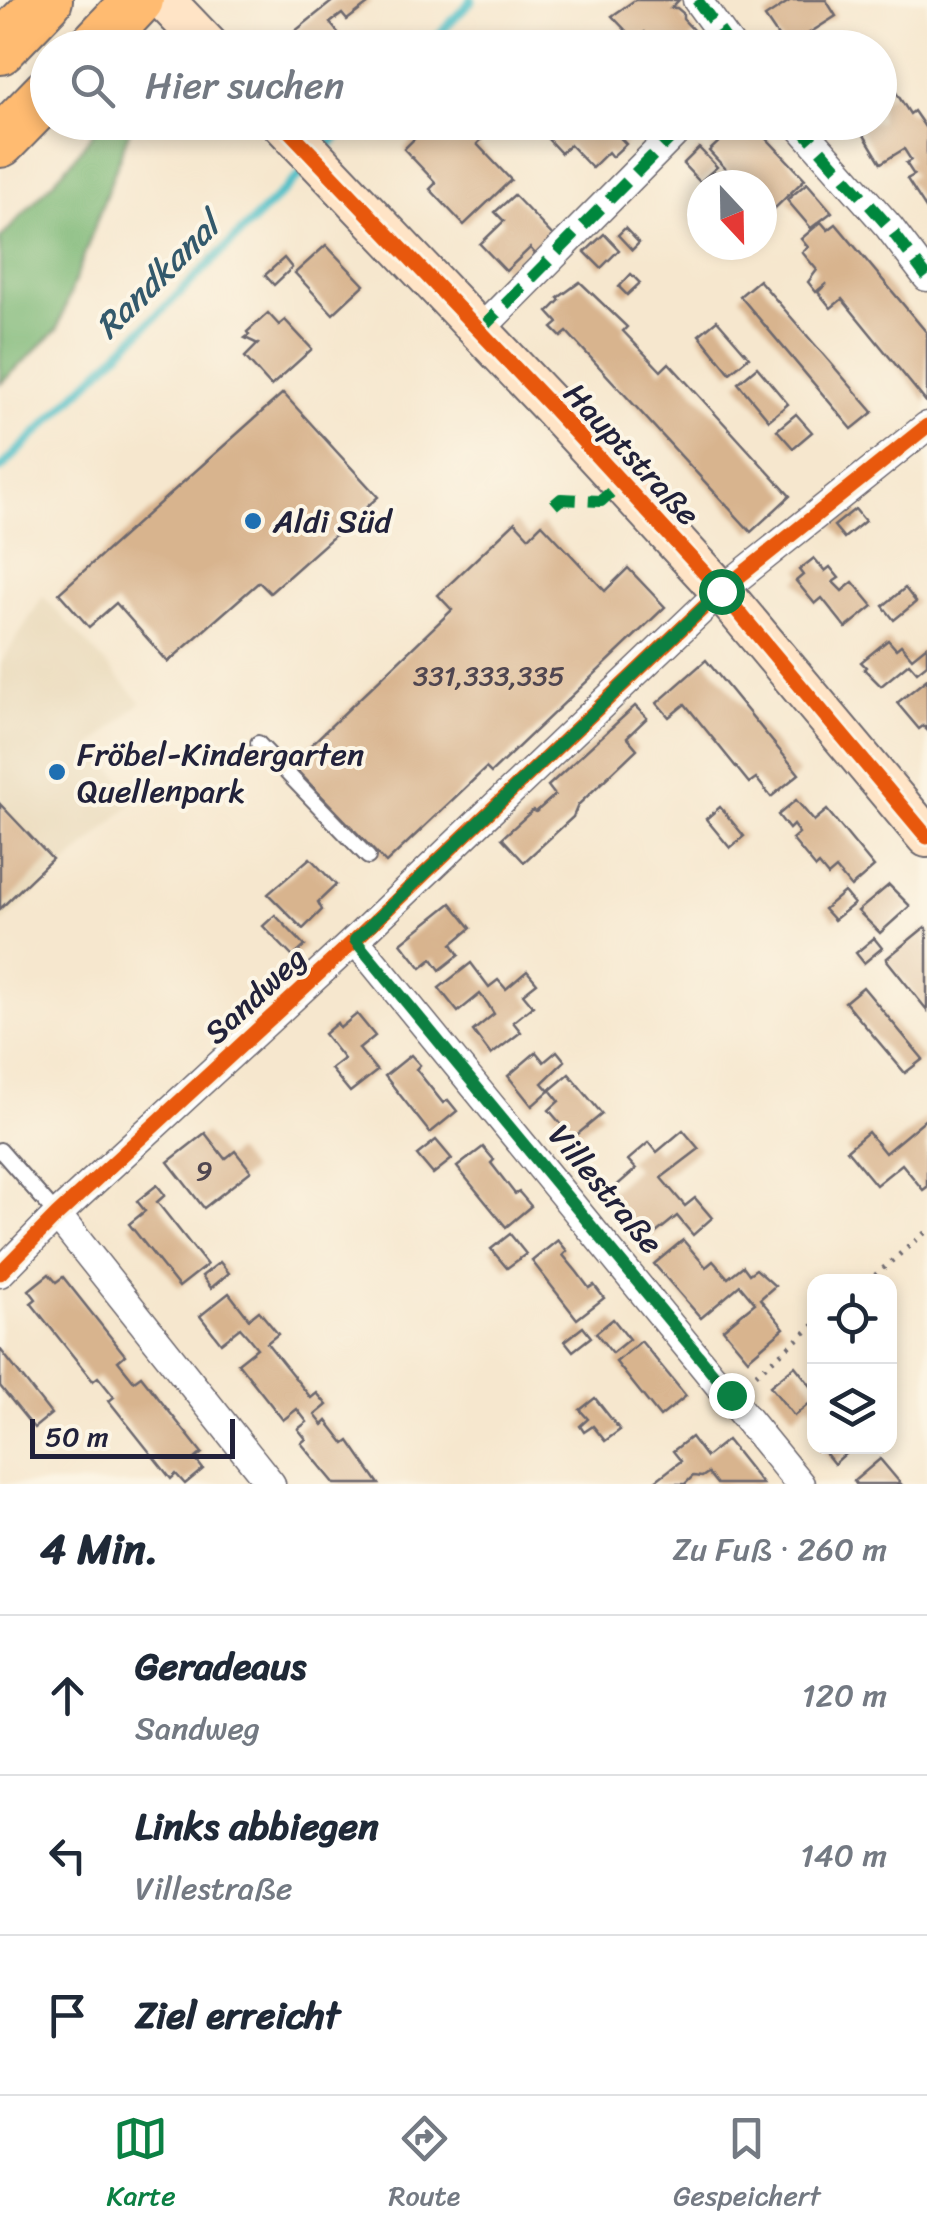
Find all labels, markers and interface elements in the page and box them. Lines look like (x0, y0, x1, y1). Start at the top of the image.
search box (30, 30, 897, 140)
text: Hier suchen (145, 52, 344, 119)
icon: search (65, 58, 120, 113)
north arrow (687, 170, 777, 260)
water label: Randkanal (79, 193, 240, 354)
street label: Hauptstraße (549, 369, 714, 540)
place label: Aldi Süd (272, 493, 393, 550)
marker: Aldi Süd (242, 510, 264, 532)
route start (699, 569, 745, 615)
house number: 331,333,335 (413, 651, 565, 700)
place label: Fröbel-Kindergarten Quellenpark (77, 726, 364, 820)
marker: Fröbel-Kindergarten Quellenpark (46, 761, 68, 783)
street label: Sandweg (190, 932, 320, 1059)
street label: Villestraße (533, 1111, 678, 1268)
house number: 9 (195, 1146, 213, 1195)
map controls (807, 1274, 897, 1454)
button: locate (807, 1274, 897, 1364)
button: layers (807, 1364, 897, 1454)
route end (709, 1373, 755, 1419)
text: 50 m (45, 1412, 109, 1461)
scale bar (30, 1414, 235, 1458)
text: 4 Min. (40, 1512, 158, 1586)
text: Zu Fuß · 260 m (672, 1521, 887, 1578)
text: Geradeaus (135, 1633, 306, 1700)
text: 120 m (802, 1667, 887, 1724)
icon: ahead (40, 1668, 95, 1723)
text: Sandweg (135, 1700, 260, 1757)
text: Links abbiegen (135, 1793, 379, 1860)
text: 140 m (800, 1827, 887, 1884)
icon: left (40, 1828, 95, 1883)
text: Villestraße (135, 1860, 292, 1917)
text: Ziel erreicht (135, 1982, 340, 2049)
icon: arrive (40, 1988, 95, 2043)
tab: Karte (106, 2111, 176, 2220)
tab: Route (388, 2111, 460, 2220)
tab: Gespeichert (673, 2111, 821, 2220)

